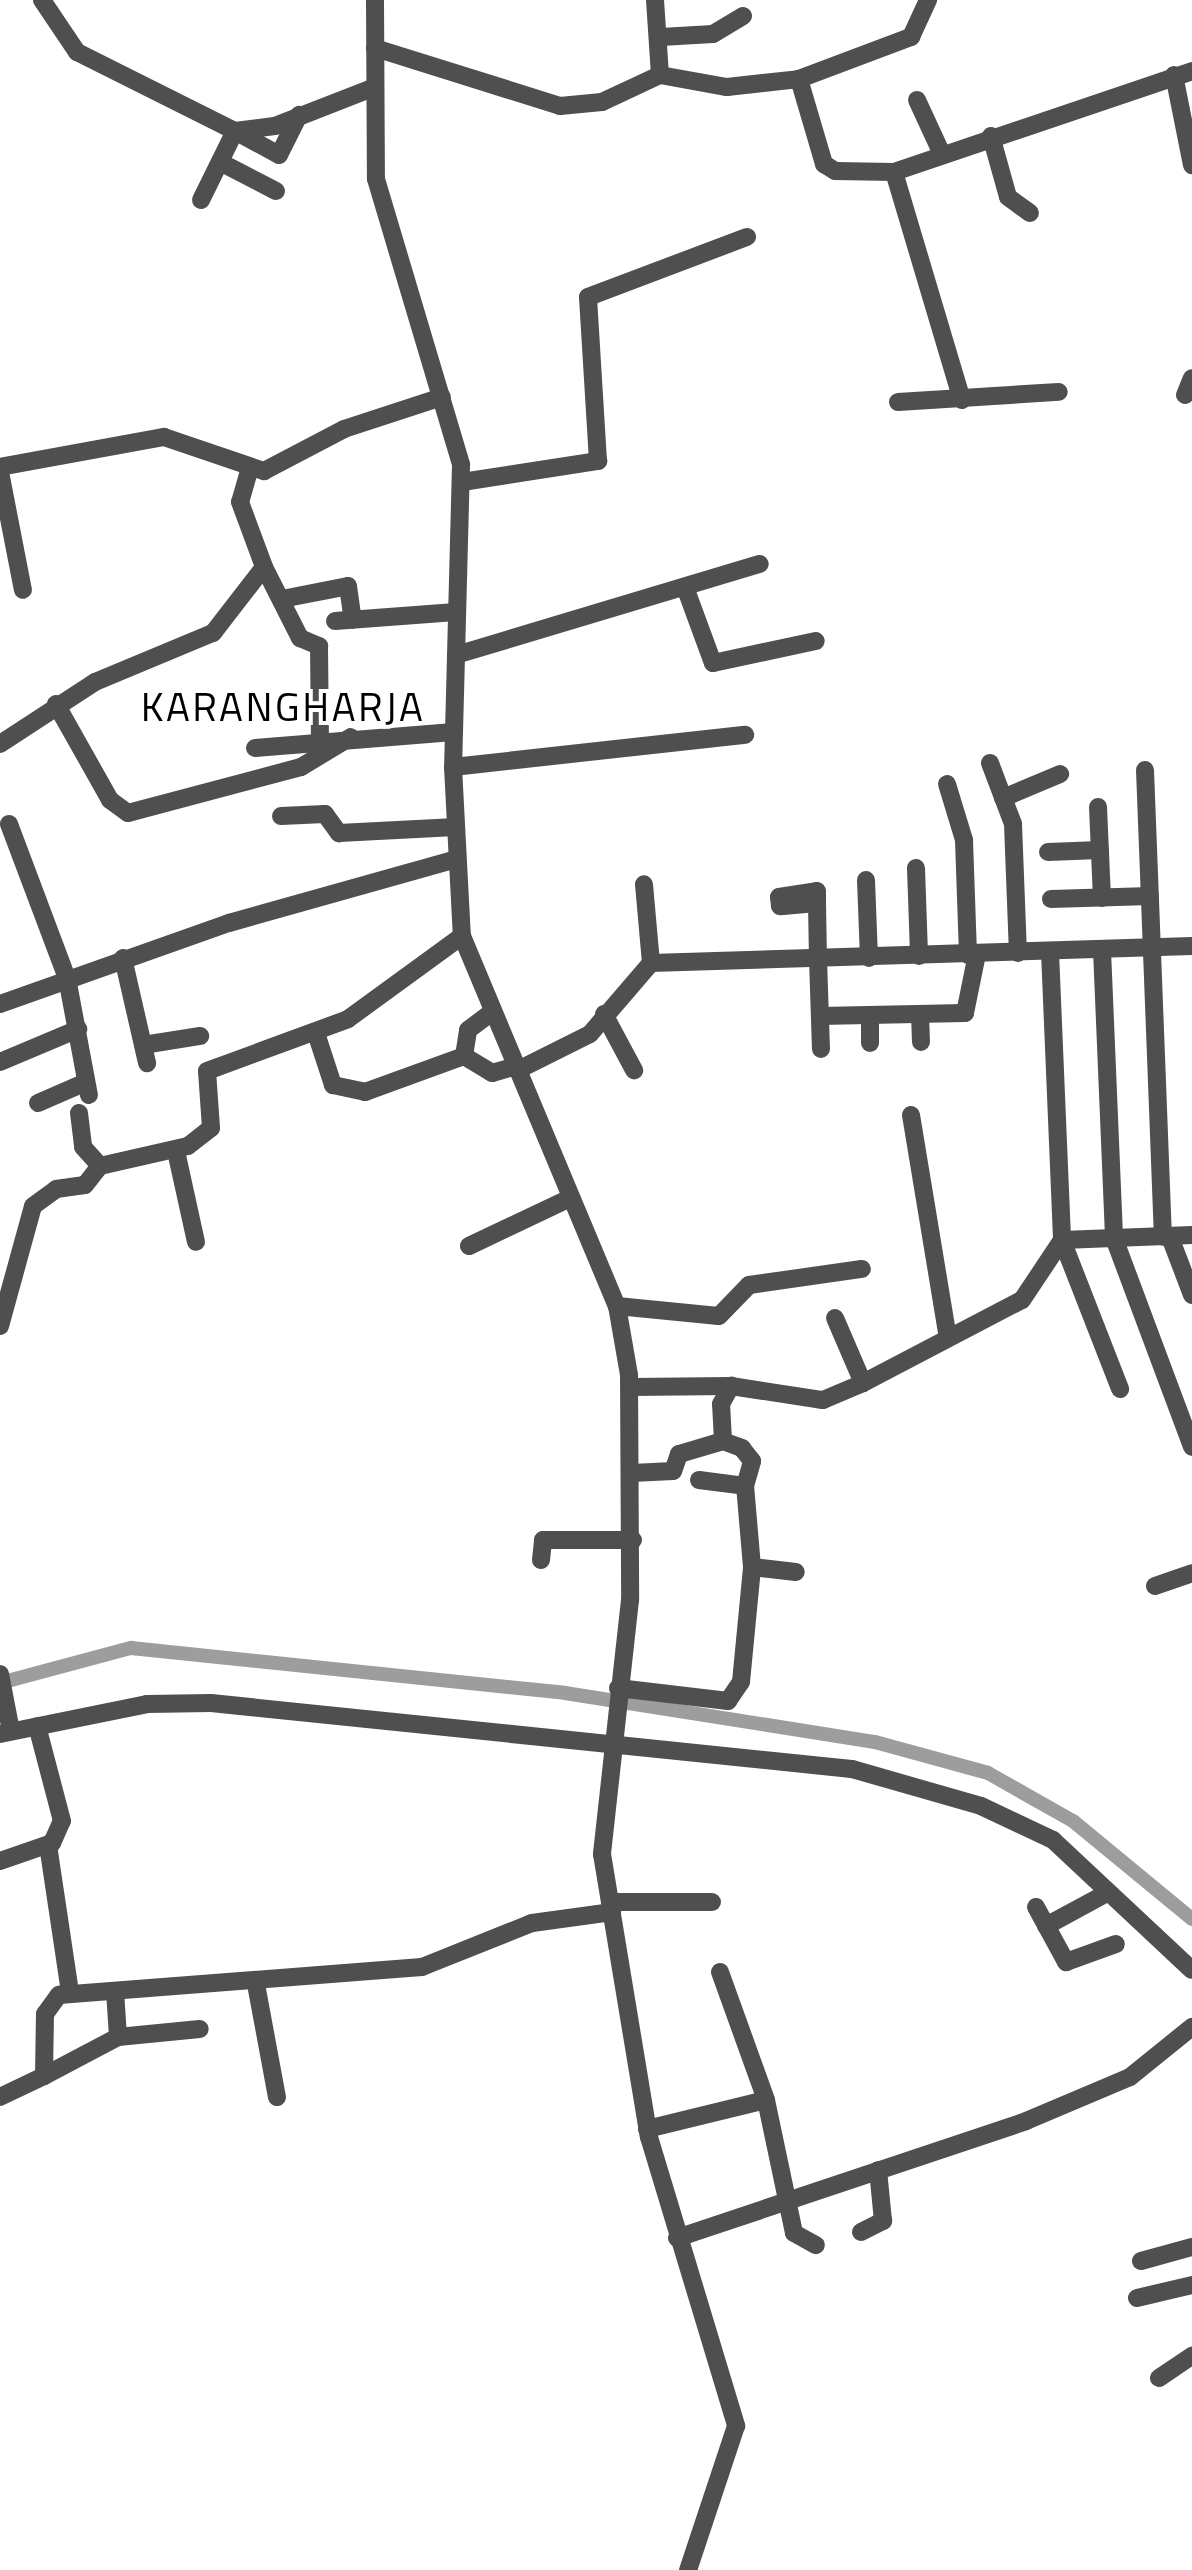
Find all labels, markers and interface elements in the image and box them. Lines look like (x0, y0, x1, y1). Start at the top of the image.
district label: KARANGHARJA (141, 683, 425, 731)

